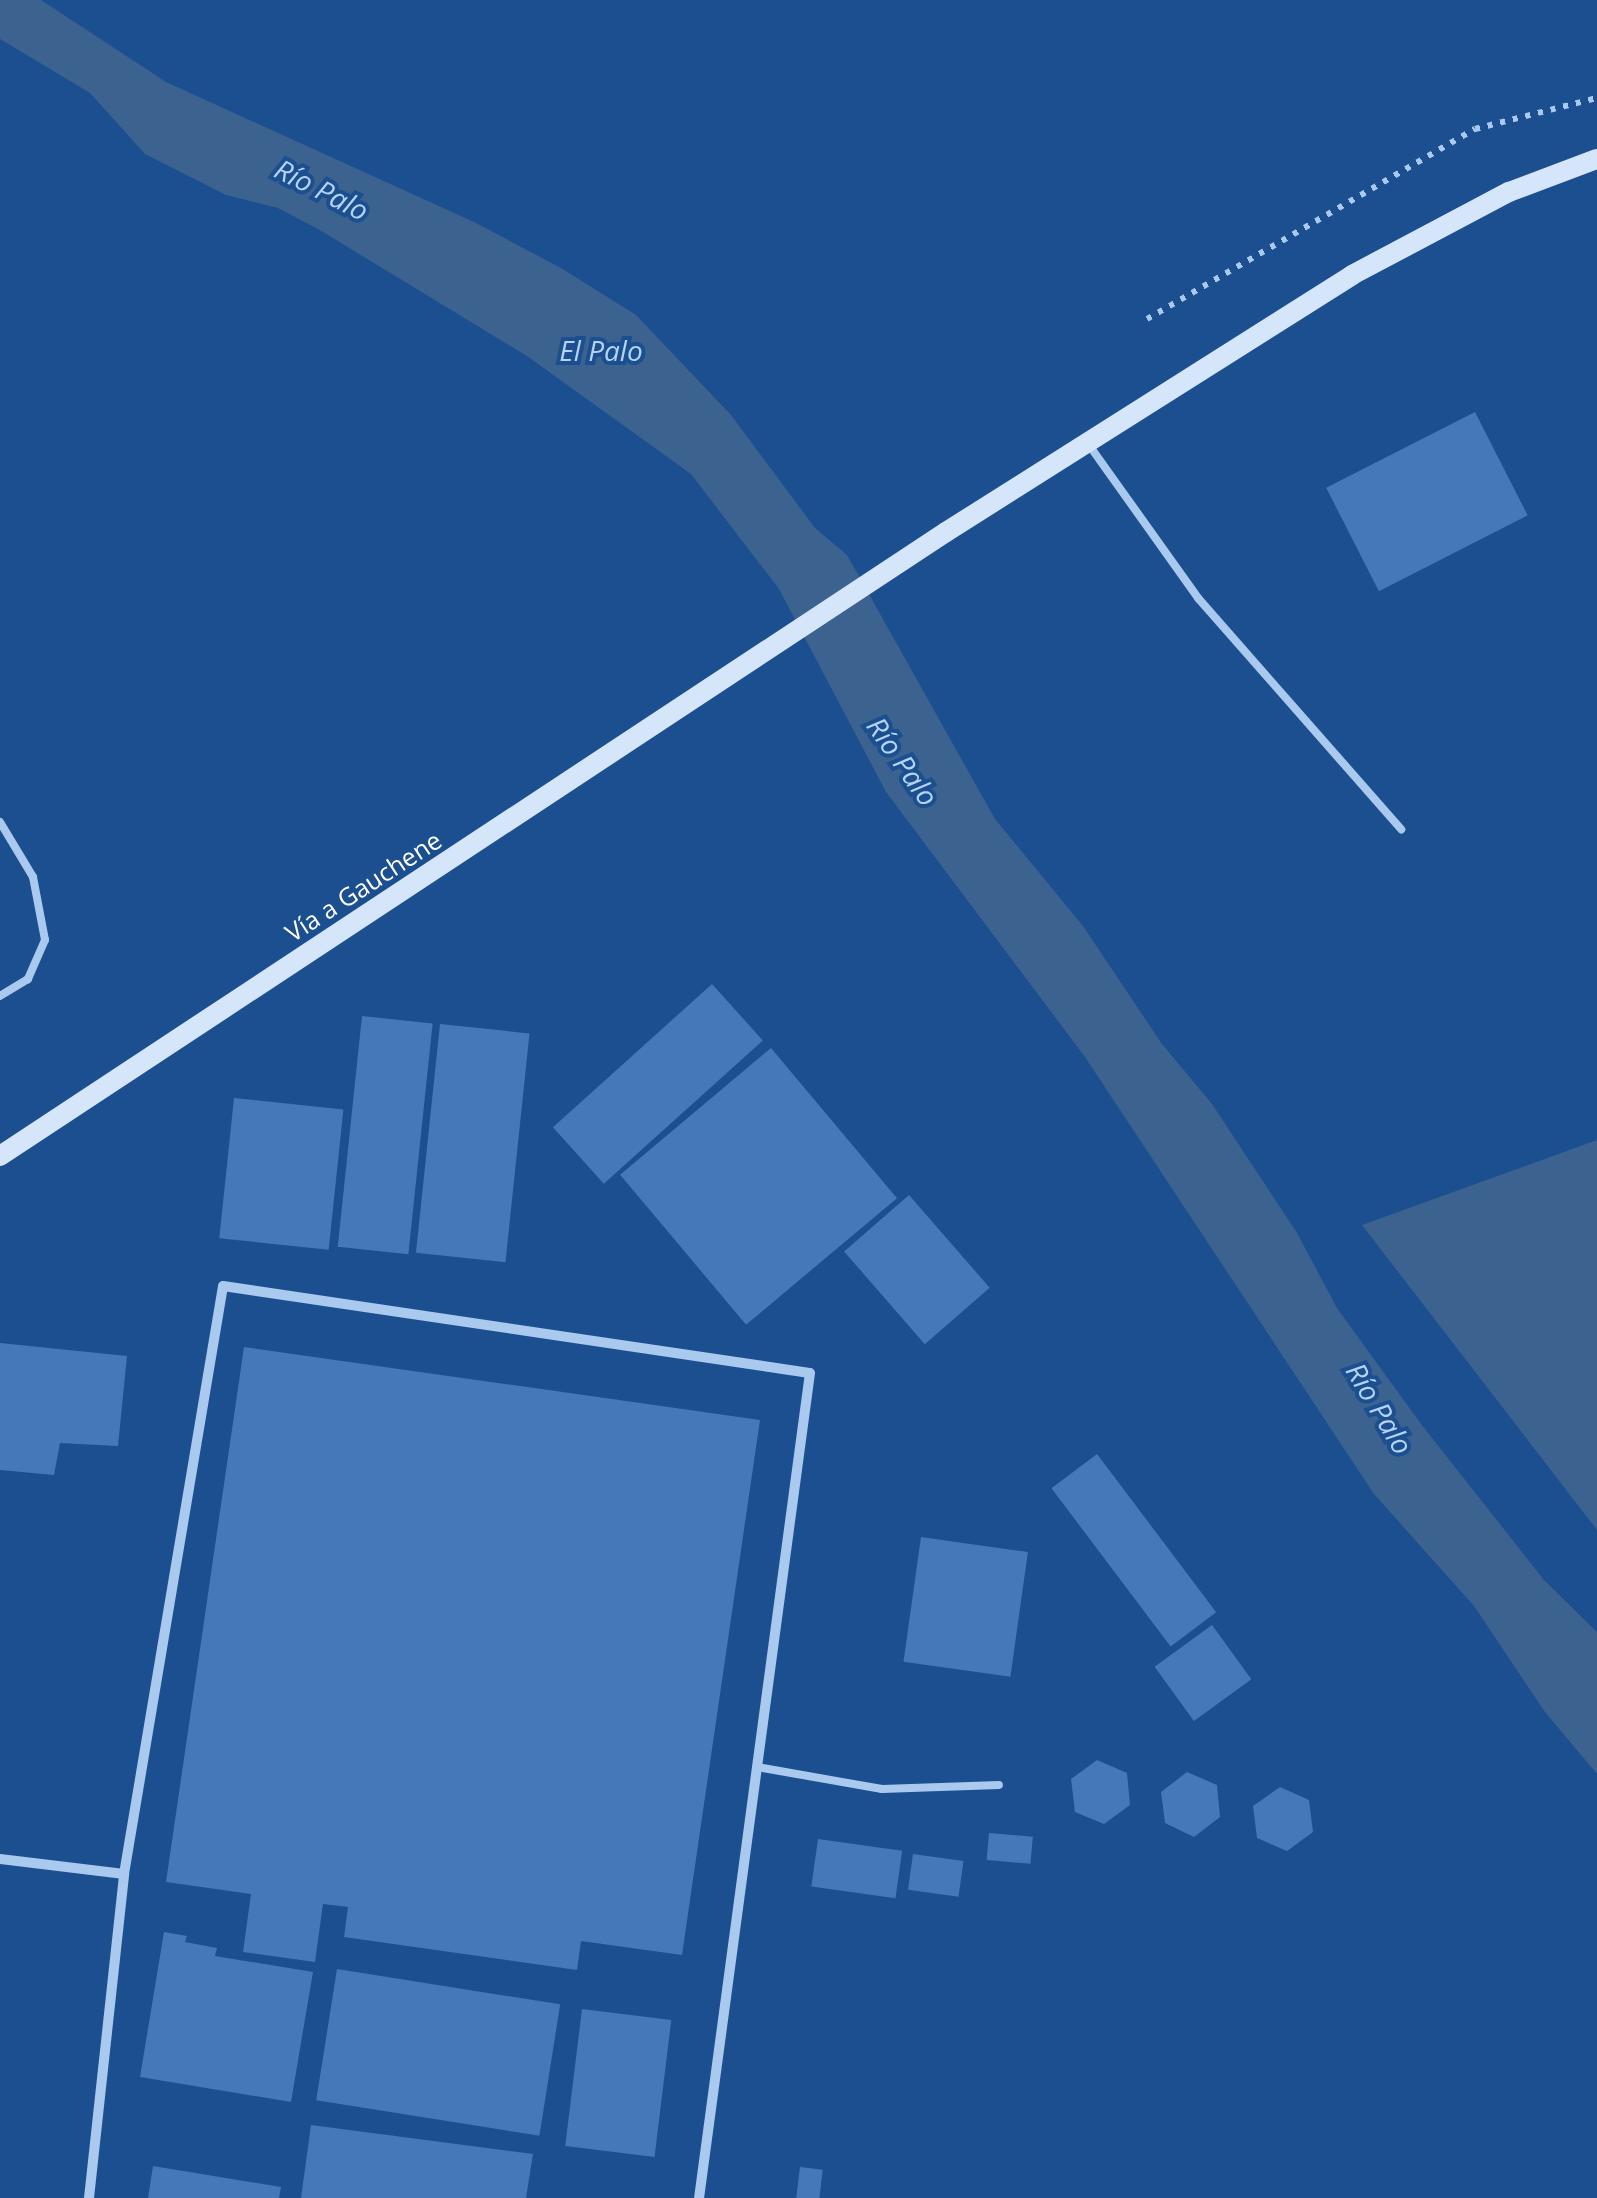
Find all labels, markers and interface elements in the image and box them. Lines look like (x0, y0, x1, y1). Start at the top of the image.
water label: Río Palo (270, 151, 374, 227)
water label: El Palo (559, 333, 643, 367)
water label: Río Palo (860, 710, 946, 812)
street label: Vía a Gauchene (279, 824, 447, 948)
water label: Río Palo (1340, 1356, 1420, 1460)

